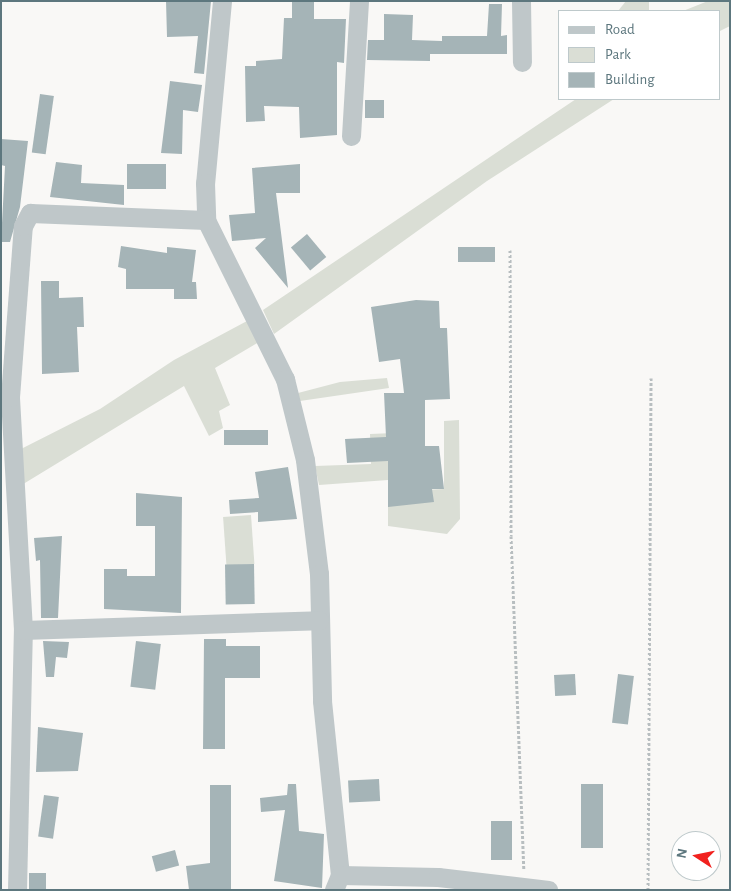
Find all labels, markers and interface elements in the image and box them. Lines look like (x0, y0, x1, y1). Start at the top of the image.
legend (558, 10, 721, 100)
text: Road (605, 22, 635, 37)
text: Park (605, 47, 631, 62)
text: Building (605, 72, 655, 87)
north arrow (671, 831, 721, 881)
text: N (674, 847, 690, 859)

